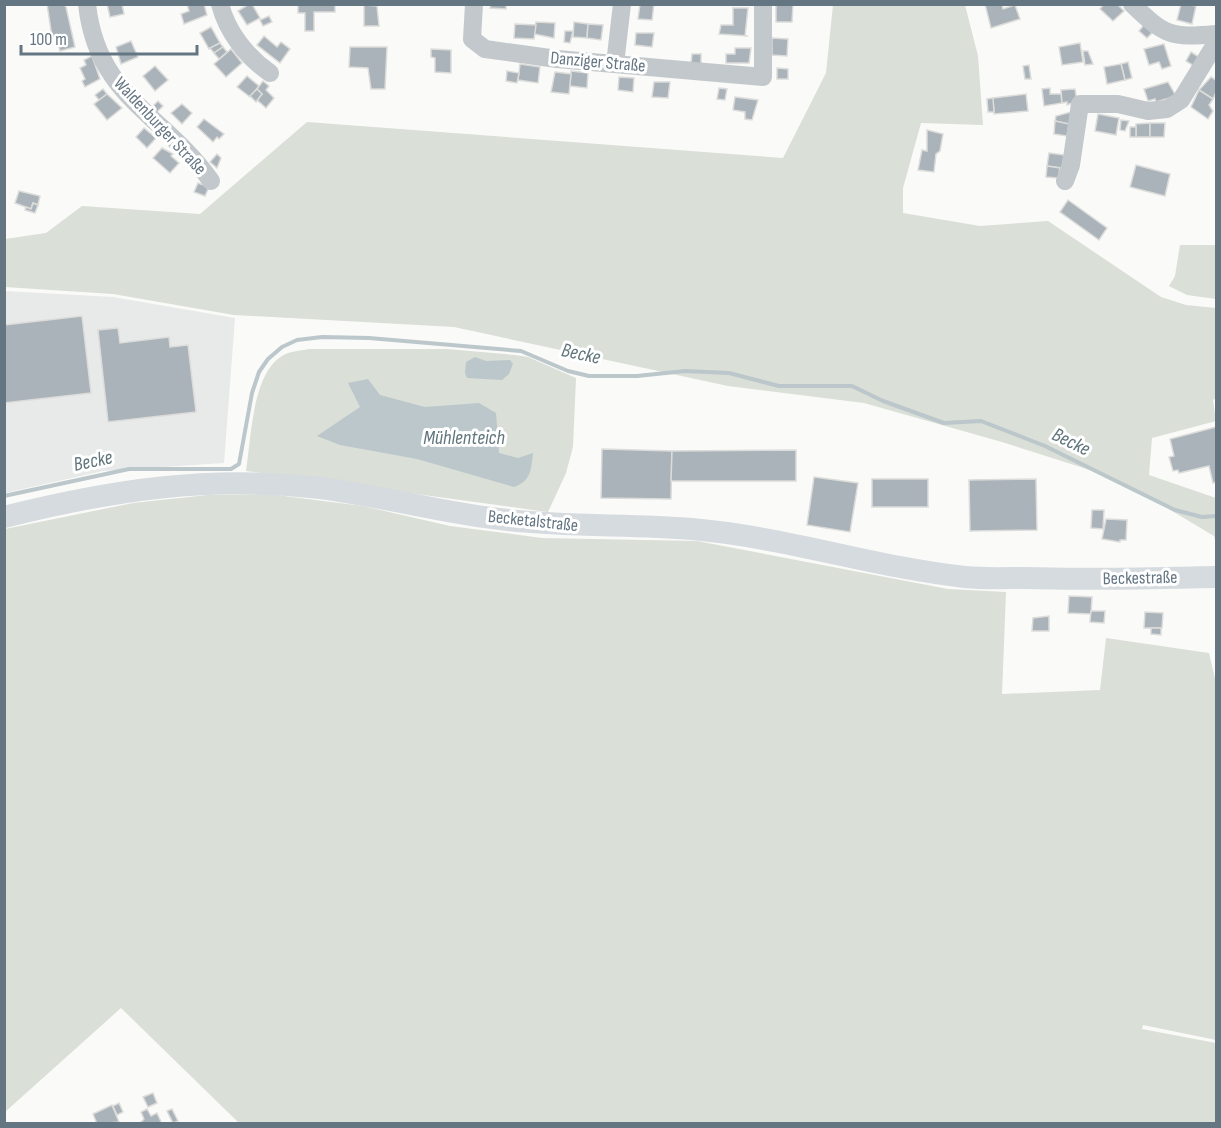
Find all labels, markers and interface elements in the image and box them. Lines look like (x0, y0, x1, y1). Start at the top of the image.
scale bar (21, 18, 196, 56)
text: 100 m (30, 29, 67, 50)
street label: Danziger Straße (550, 47, 646, 77)
street label: Waldenburger Straße (109, 73, 211, 179)
water label: Becke (559, 338, 603, 370)
water label: Becke (1048, 423, 1094, 461)
water label: Mühlenteich (423, 426, 505, 450)
water label: Becke (71, 445, 115, 477)
street label: Becketalstraße (487, 506, 579, 536)
street label: Beckestraße (1102, 567, 1178, 589)

